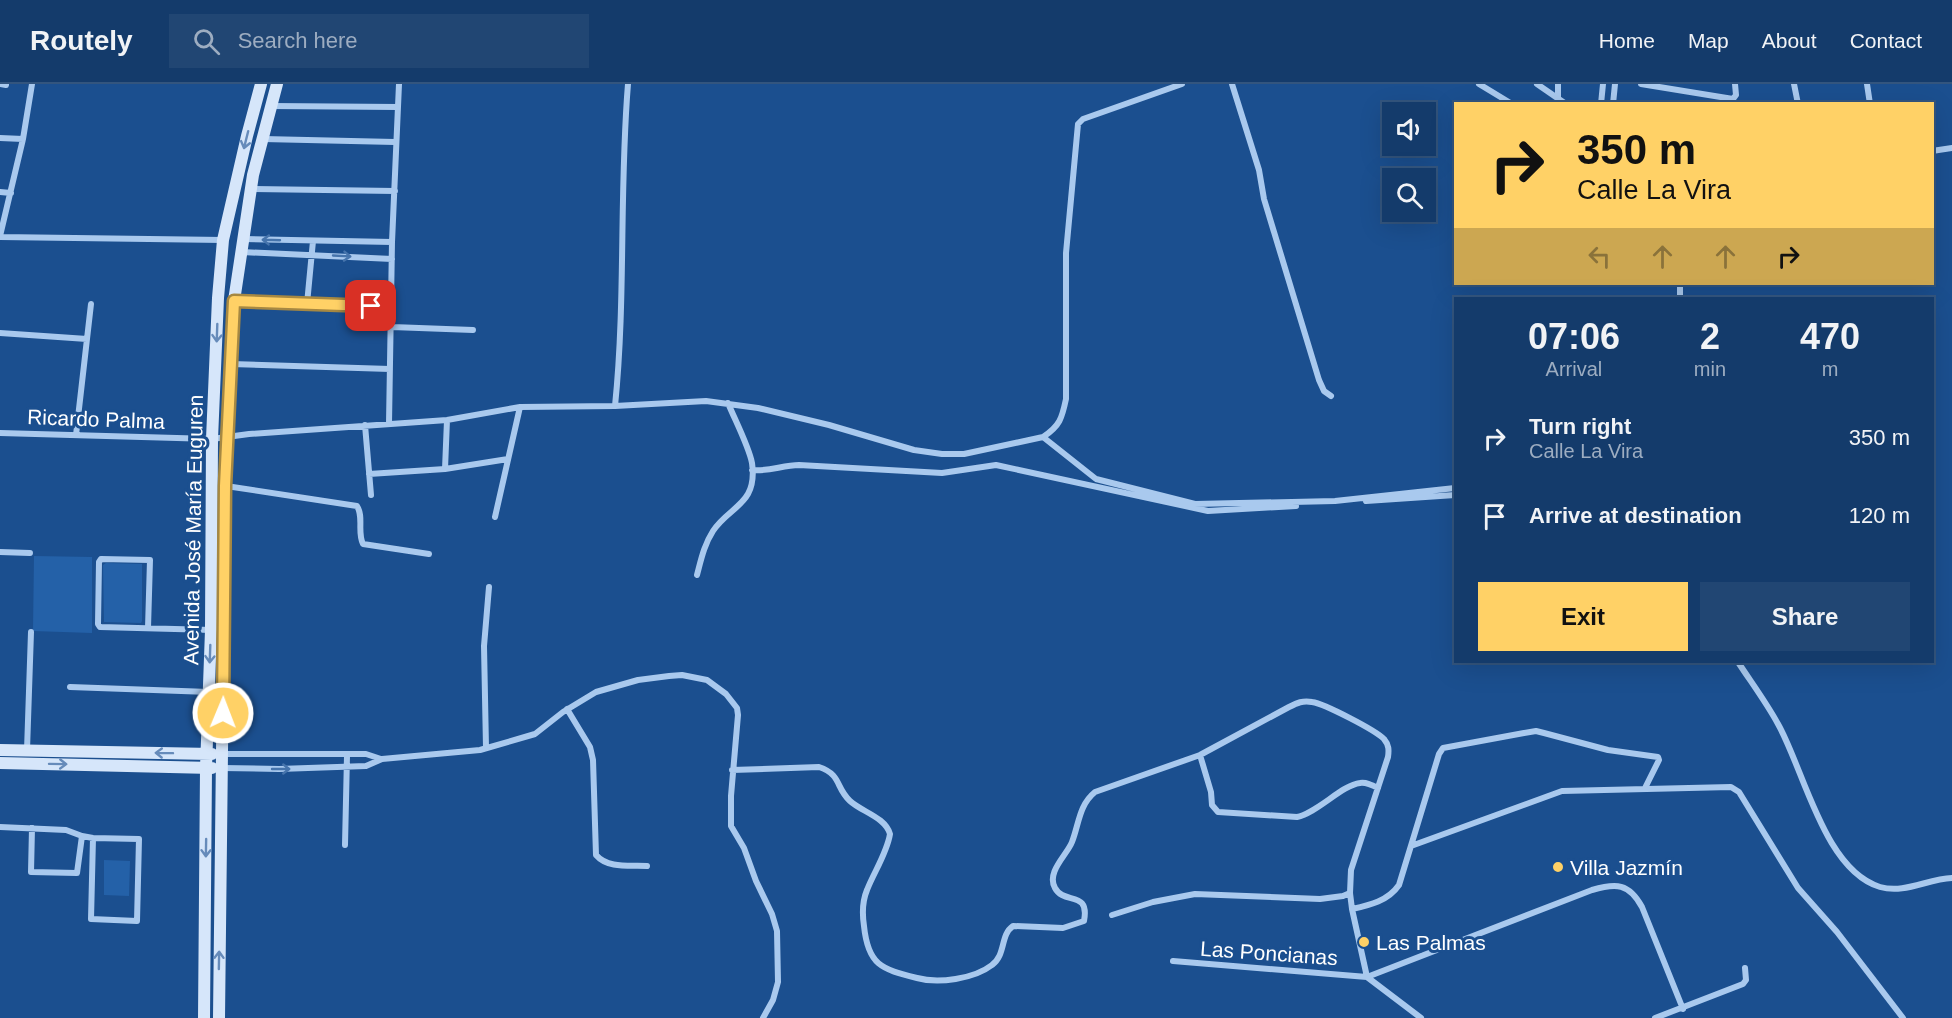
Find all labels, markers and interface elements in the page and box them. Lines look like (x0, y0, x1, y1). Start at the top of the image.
search box (169, 14, 589, 68)
text: Routely (30, 25, 133, 56)
icon: search (190, 25, 223, 58)
text: Search here (238, 28, 358, 53)
text: Home (1599, 29, 1655, 52)
text: Map (1688, 29, 1729, 52)
text: About (1762, 29, 1817, 52)
text: Contact (1850, 29, 1922, 52)
map controls (1382, 102, 1436, 222)
button: sound (1382, 102, 1436, 156)
icon: right (1478, 126, 1556, 204)
text: 350 m (1577, 126, 1696, 173)
one-way arrow (239, 131, 251, 150)
button: search (1382, 168, 1436, 222)
text: Calle La Vira (1577, 175, 1731, 205)
one-way arrow (261, 234, 281, 246)
icon: left (1583, 240, 1616, 273)
icon: ahead (1646, 240, 1679, 273)
icon: ahead (1709, 240, 1742, 273)
icon: right (1772, 240, 1805, 273)
one-way arrow (331, 251, 351, 262)
pin (345, 280, 396, 331)
icon: arrive (354, 289, 387, 322)
text: 07:06 (1528, 316, 1620, 357)
text: 2 (1700, 316, 1720, 357)
text: 470 (1800, 316, 1860, 357)
one-way arrow (211, 322, 222, 342)
text: Arrival (1546, 358, 1602, 380)
text: min (1694, 358, 1726, 380)
text: m (1822, 358, 1838, 380)
street label: Avenida José María Euguren (179, 395, 207, 665)
street label: Ricardo Palma (27, 405, 166, 433)
text: Turn right (1529, 414, 1631, 439)
icon: right (1478, 422, 1511, 455)
text: 350 m (1849, 425, 1910, 450)
text: Calle La Vira (1529, 440, 1643, 462)
icon: arrive (1478, 500, 1511, 533)
text: Arrive at destination (1529, 503, 1742, 528)
text: 120 m (1849, 503, 1910, 528)
button: Exit (1478, 582, 1688, 651)
button: Share (1700, 582, 1910, 651)
one-way arrow (205, 643, 216, 663)
position arrow (191, 681, 255, 745)
one-way arrow (154, 747, 174, 759)
one-way arrow (48, 759, 68, 770)
one-way arrow (270, 763, 290, 775)
one-way arrow (200, 838, 212, 858)
place label: Villa Jazmín (1570, 856, 1683, 879)
marker: Villa Jazmín (1551, 860, 1565, 874)
place label: Las Palmas (1376, 931, 1486, 954)
marker: Las Palmas (1357, 935, 1371, 949)
street label: Las Poncianas (1199, 937, 1339, 969)
one-way arrow (214, 950, 225, 970)

